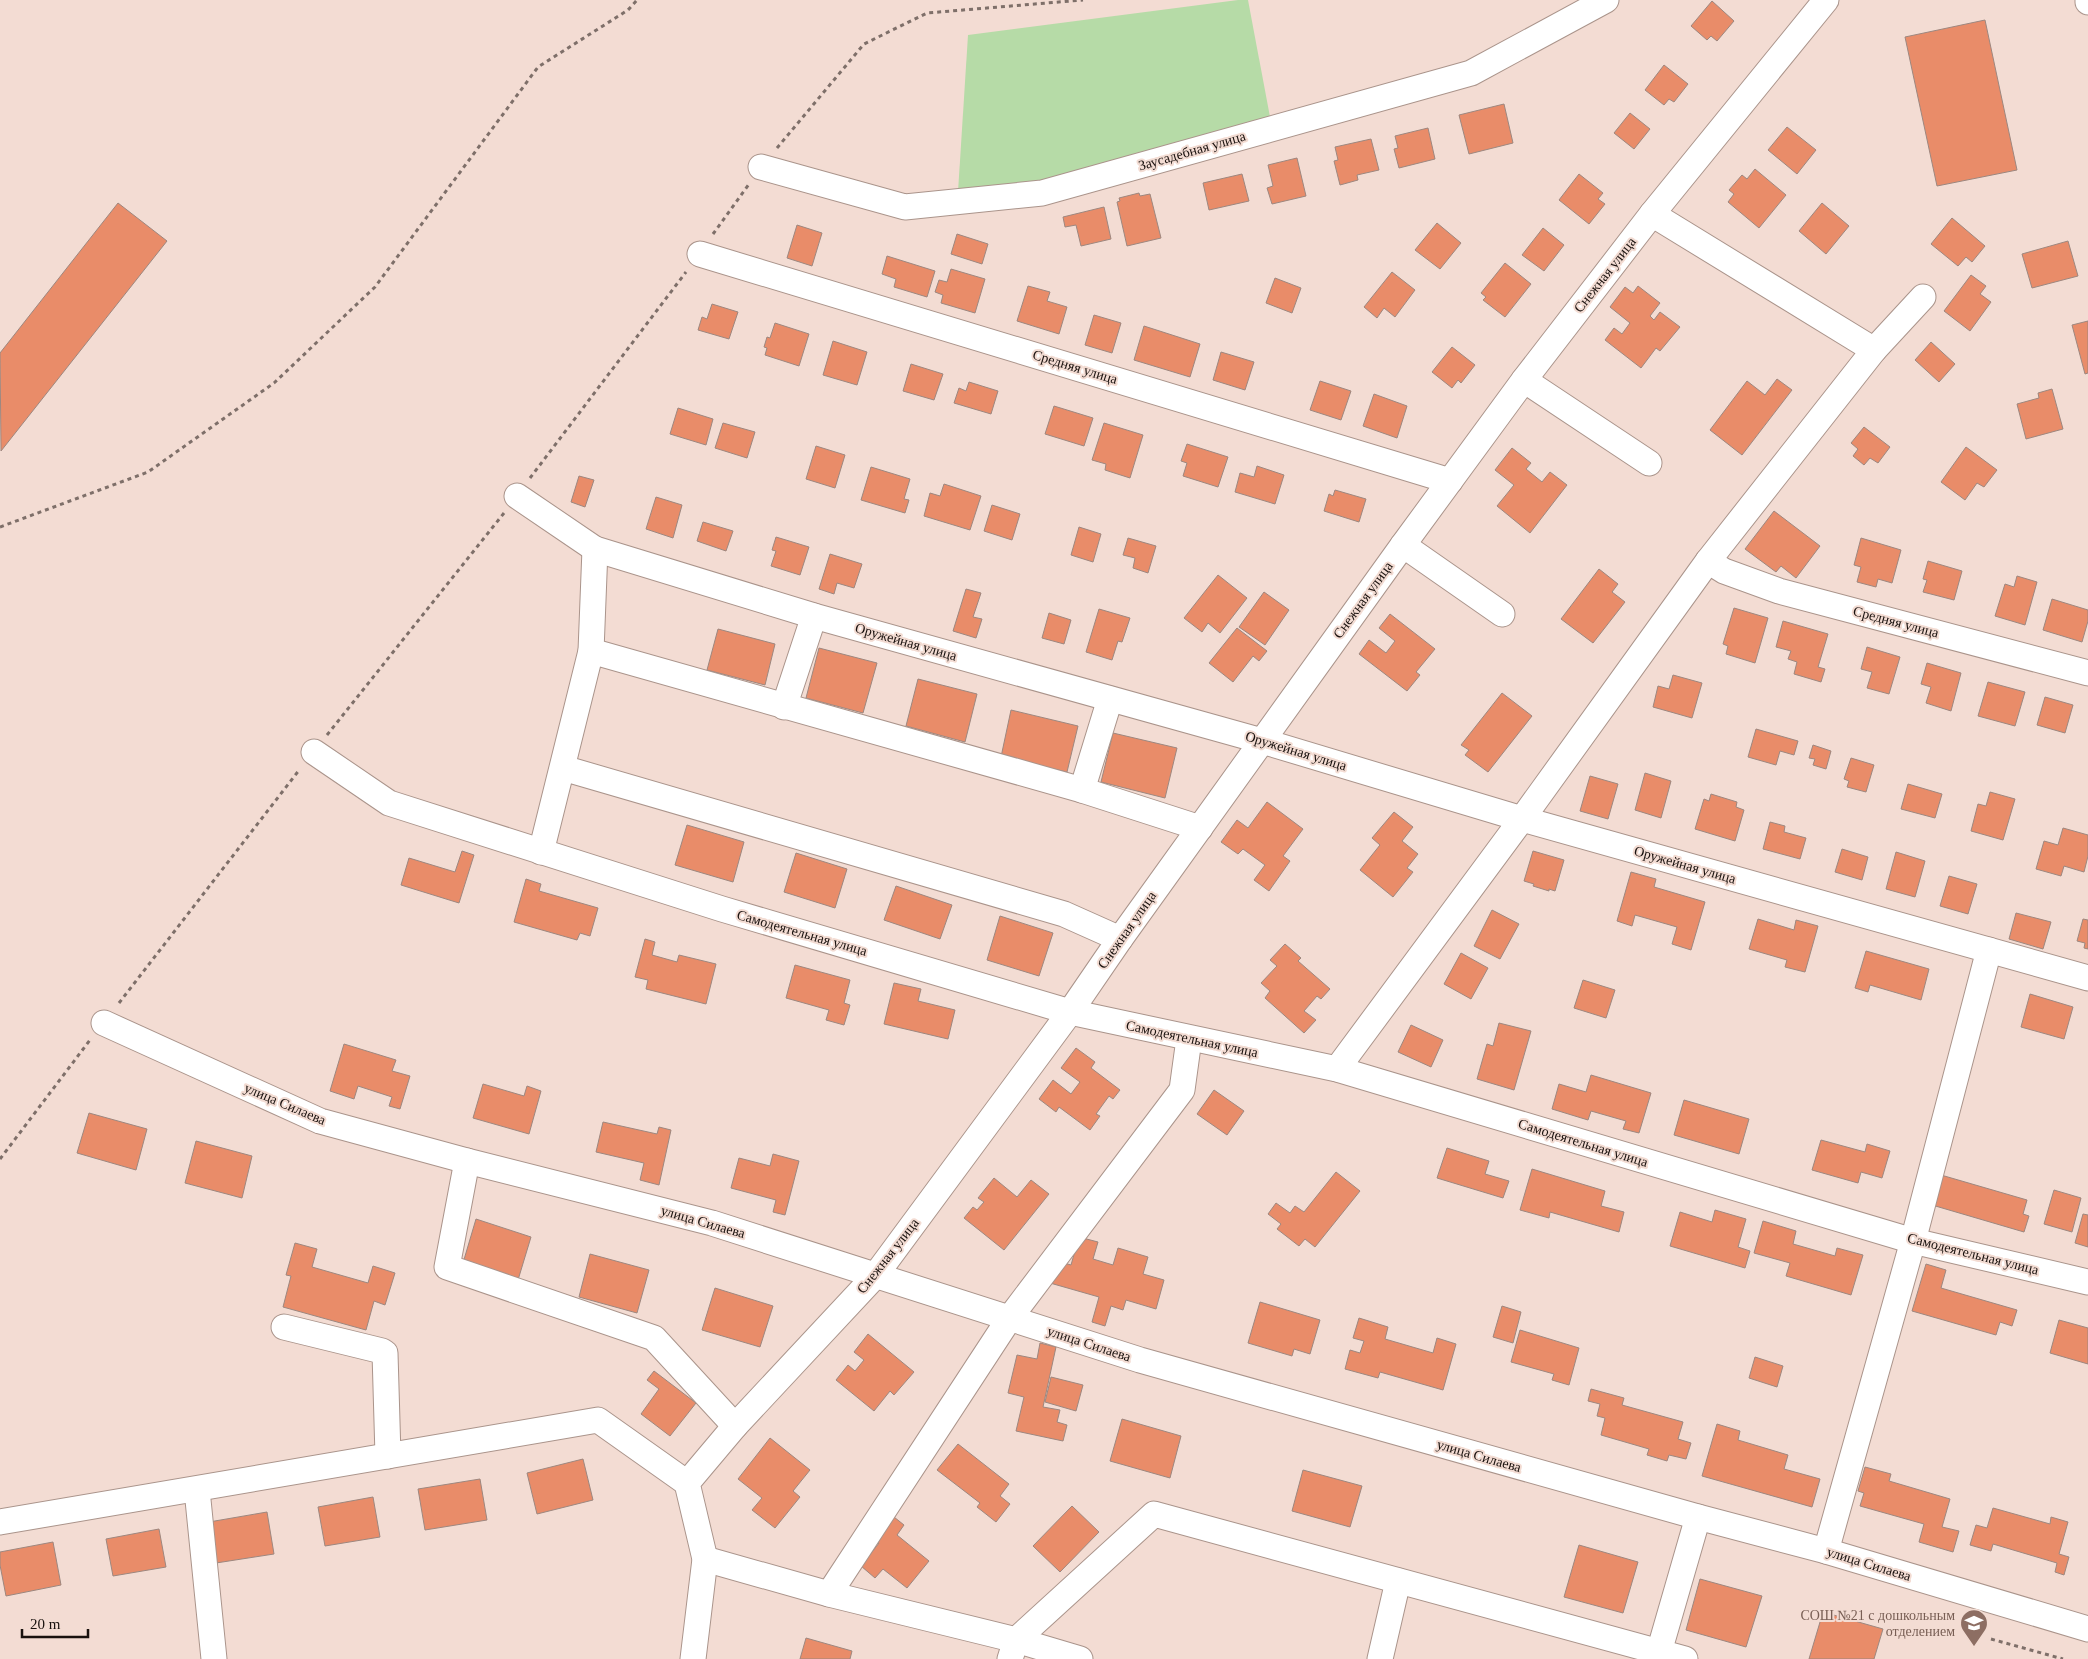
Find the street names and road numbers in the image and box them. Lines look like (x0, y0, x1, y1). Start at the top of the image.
street label: Заусадебная улица (1137, 128, 1248, 173)
street label: Снежная улица (1571, 234, 1639, 315)
street label: Средняя улица (1031, 347, 1120, 387)
street label: Снежная улица (1330, 558, 1396, 641)
street label: Средняя улица (1852, 603, 1941, 641)
street label: Оружейная улица (853, 620, 959, 664)
street label: Оружейная улица (1244, 728, 1349, 774)
street label: Оружейная улица (1632, 843, 1738, 887)
street label: Снежная улица (1095, 888, 1160, 972)
street label: Самодеятельная улица (735, 907, 870, 959)
street label: Самодеятельная улица (1125, 1018, 1260, 1061)
street label: улица Силаева (242, 1080, 329, 1128)
street label: Самодеятельная улица (1516, 1116, 1650, 1170)
street label: улица Силаева (659, 1203, 748, 1241)
street label: Снежная улица (854, 1215, 922, 1296)
street label: Самодеятельная улица (1906, 1230, 2041, 1278)
street label: улица Силаева (1045, 1323, 1133, 1365)
street label: улица Силаева (1435, 1437, 1524, 1475)
street label: улица Силаева (1825, 1544, 1914, 1584)

